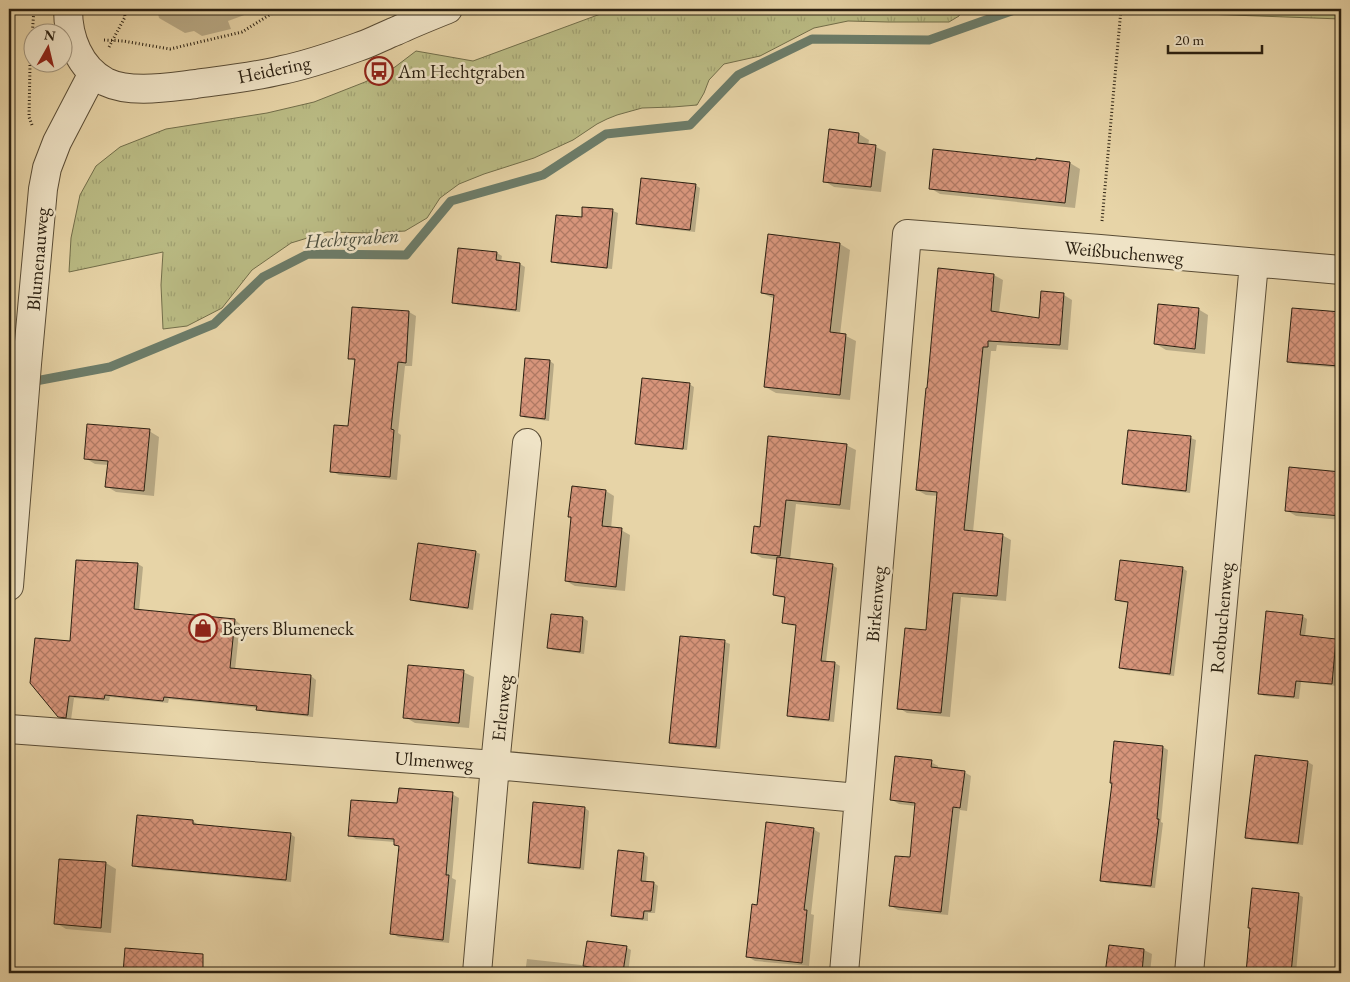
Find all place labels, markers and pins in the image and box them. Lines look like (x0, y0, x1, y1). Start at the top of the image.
bus stop icon: Am Hechtgraben (364, 56, 394, 86)
place label: Am Hechtgraben (397, 59, 525, 84)
shop icon: Beyers Blumeneck (188, 613, 218, 643)
place label: Beyers Blumeneck (222, 616, 355, 641)

